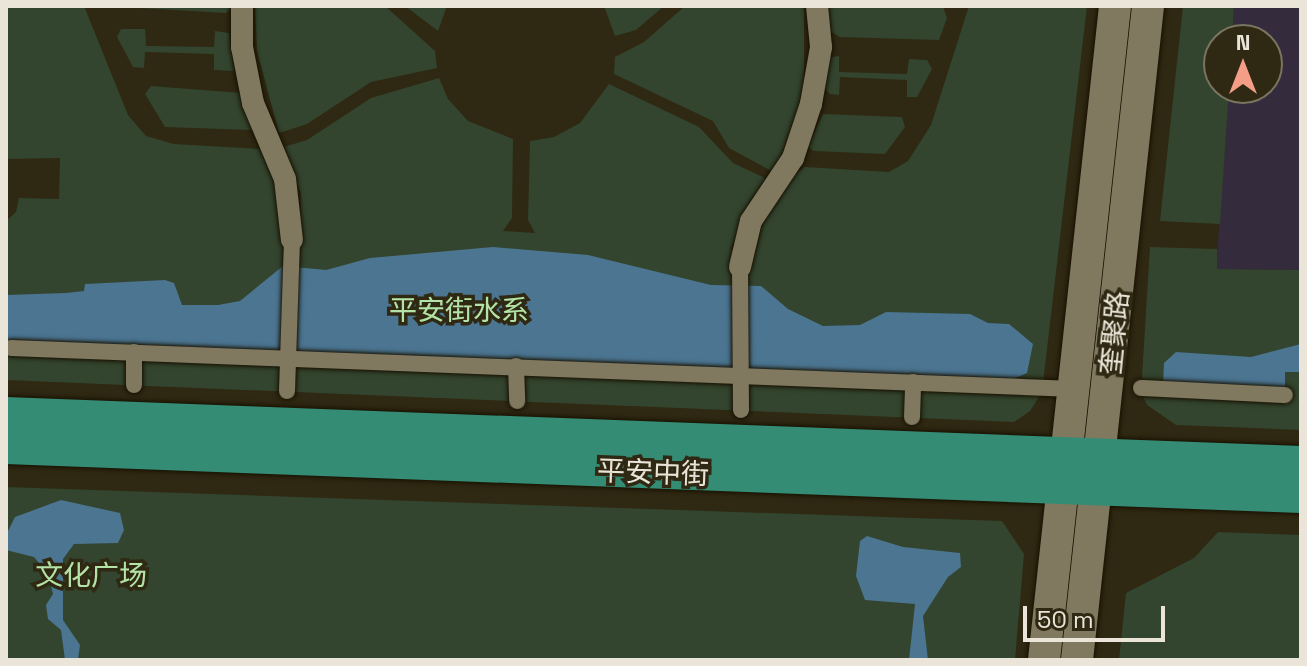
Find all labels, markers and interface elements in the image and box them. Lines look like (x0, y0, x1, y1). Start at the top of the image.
north arrow (1203, 24, 1283, 104)
text: N (1236, 28, 1250, 56)
street label: 奎聚路 (1093, 289, 1135, 377)
park label: 平安街水系 (389, 293, 529, 327)
street label: 平安中街 (596, 453, 710, 491)
park label: 文化广场 (35, 558, 147, 592)
scale bar (1027, 590, 1169, 640)
text: 50 m (1037, 604, 1094, 635)

